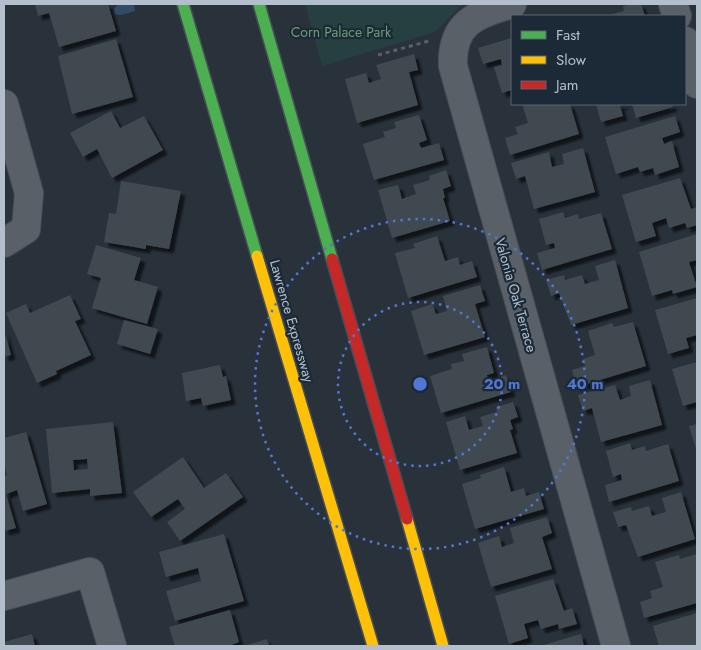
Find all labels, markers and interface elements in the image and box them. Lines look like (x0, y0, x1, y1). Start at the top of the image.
legend (511, 15, 686, 105)
park label: Corn Palace Park (291, 22, 392, 42)
text: Fast (556, 24, 580, 46)
text: Slow (556, 49, 587, 71)
text: Jam (554, 74, 579, 96)
street label: Valonia Oak Terrace (490, 235, 542, 355)
street label: Lawrence Expressway (265, 257, 319, 385)
text: 20 m (484, 373, 520, 395)
text: 40 m (566, 373, 604, 395)
centre of rings (411, 375, 429, 393)

